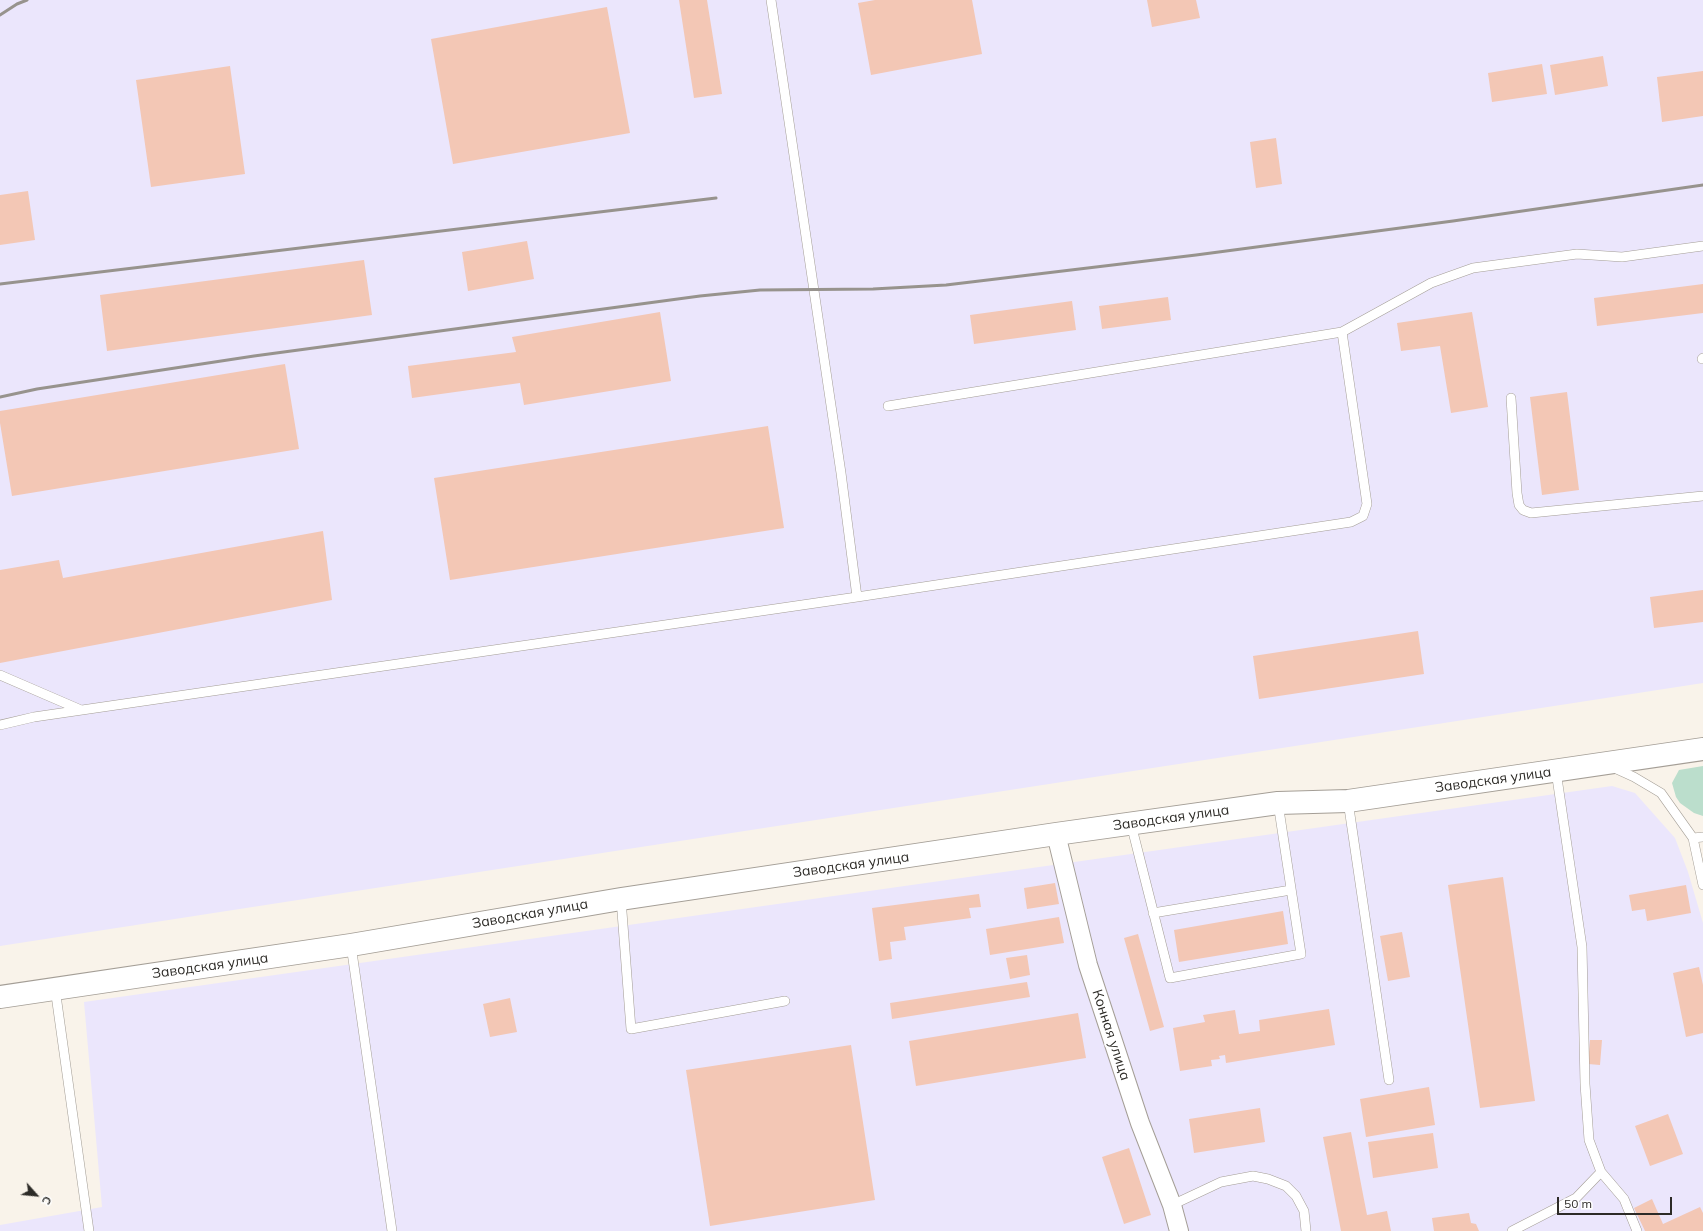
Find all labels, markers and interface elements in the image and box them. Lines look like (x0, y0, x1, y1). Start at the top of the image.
street label: Заводская улица (1434, 764, 1552, 796)
street label: Заводская улица (1112, 802, 1230, 834)
street label: Заводская улица (792, 849, 910, 881)
street label: Заводская улица (471, 896, 589, 932)
street label: Заводская улица (151, 950, 269, 982)
street label: Конная улица (1088, 987, 1134, 1083)
north arrow (16, 1175, 56, 1215)
scale bar (1559, 1189, 1674, 1215)
text: С (39, 1194, 55, 1207)
text: 50 m (1564, 1196, 1592, 1211)

